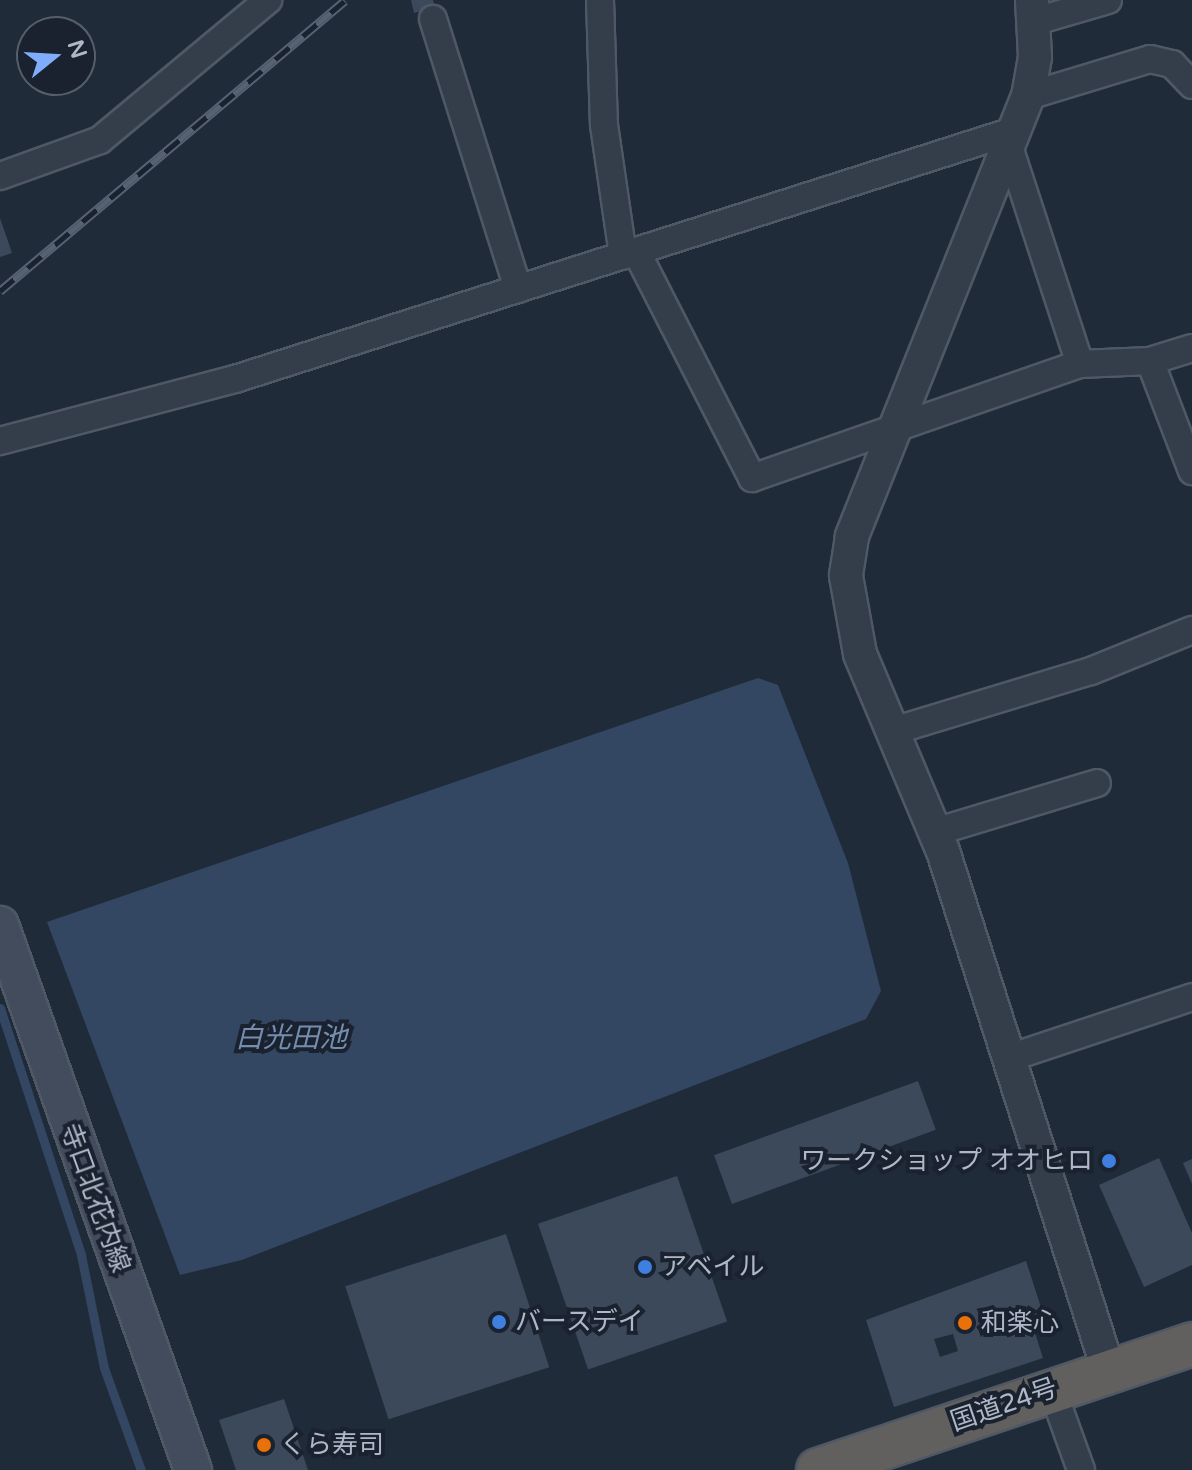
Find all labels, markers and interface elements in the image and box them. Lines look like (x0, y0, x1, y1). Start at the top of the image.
north arrow (16, 16, 96, 96)
text: N (62, 37, 92, 62)
water label: 白光田池 (235, 1021, 347, 1055)
street label: 寺口北花内線 (54, 1119, 136, 1277)
place label: ワークショップ オオヒロ (800, 1145, 1093, 1177)
marker: ワークショップ オオヒロ (1100, 1152, 1118, 1170)
place label: アベイル (661, 1251, 765, 1283)
marker: アベイル (636, 1258, 654, 1276)
place label: バースデイ (515, 1306, 645, 1338)
place label: 和楽心 (981, 1307, 1059, 1339)
marker: バースデイ (490, 1313, 508, 1331)
marker: 和楽心 (956, 1314, 974, 1332)
street label: 国道24号 (947, 1372, 1061, 1438)
place label: くら寿司 (280, 1429, 384, 1461)
marker: くら寿司 (255, 1436, 273, 1454)

